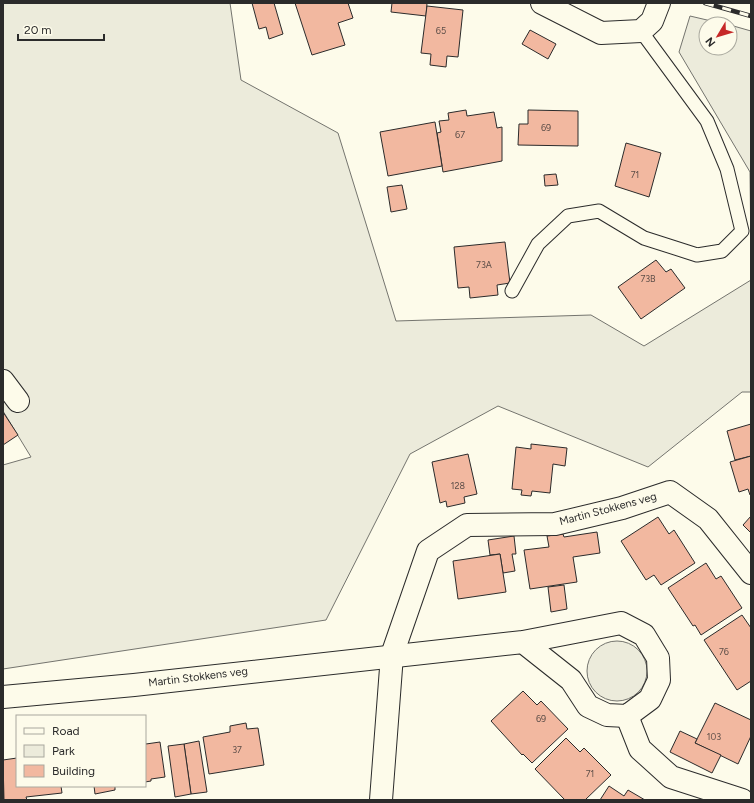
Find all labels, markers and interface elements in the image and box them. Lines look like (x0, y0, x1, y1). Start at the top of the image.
scale bar (18, 16, 104, 42)
north arrow (698, 16, 738, 56)
text: 20 m (24, 23, 52, 37)
house number: 65 (436, 25, 446, 36)
text: N (703, 34, 718, 49)
house number: 69 (541, 122, 551, 133)
house number: 67 (455, 129, 465, 140)
house number: 71 (631, 169, 639, 180)
house number: 73A (476, 259, 492, 270)
house number: 73B (640, 273, 656, 284)
house number: 128 (451, 480, 466, 491)
street label: Martin Stokkens veg (558, 490, 658, 528)
house number: 76 (719, 646, 729, 657)
street label: Martin Stokkens veg (148, 664, 248, 690)
house number: 69 (536, 713, 546, 724)
legend (16, 715, 146, 787)
text: Road (52, 724, 80, 738)
house number: 103 (707, 731, 721, 742)
text: Park (52, 744, 75, 758)
house number: 37 (232, 744, 242, 755)
text: Building (52, 764, 95, 778)
house number: 71 (586, 768, 594, 779)

